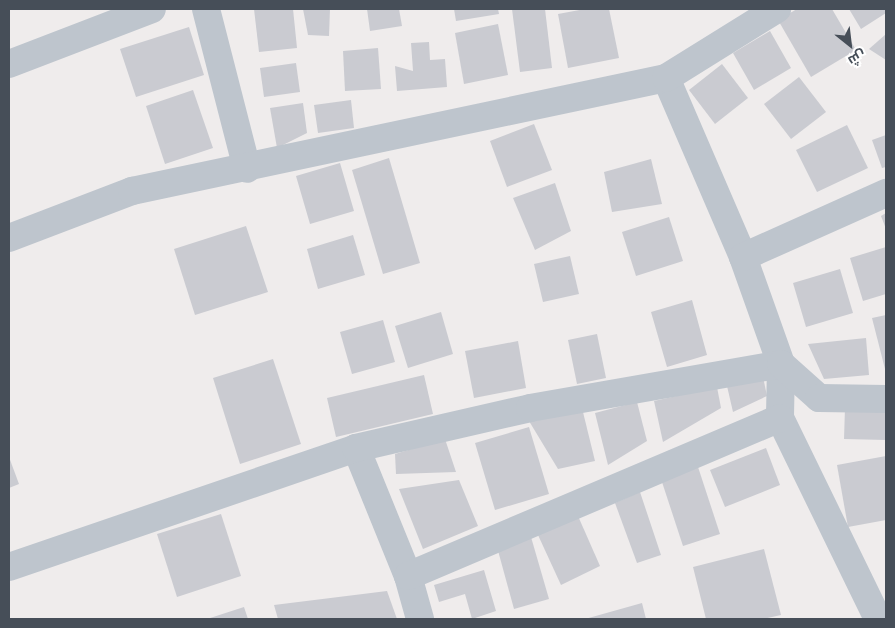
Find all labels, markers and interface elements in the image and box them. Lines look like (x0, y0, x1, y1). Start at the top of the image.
north arrow (825, 20, 875, 70)
text: ش (845, 46, 869, 70)

